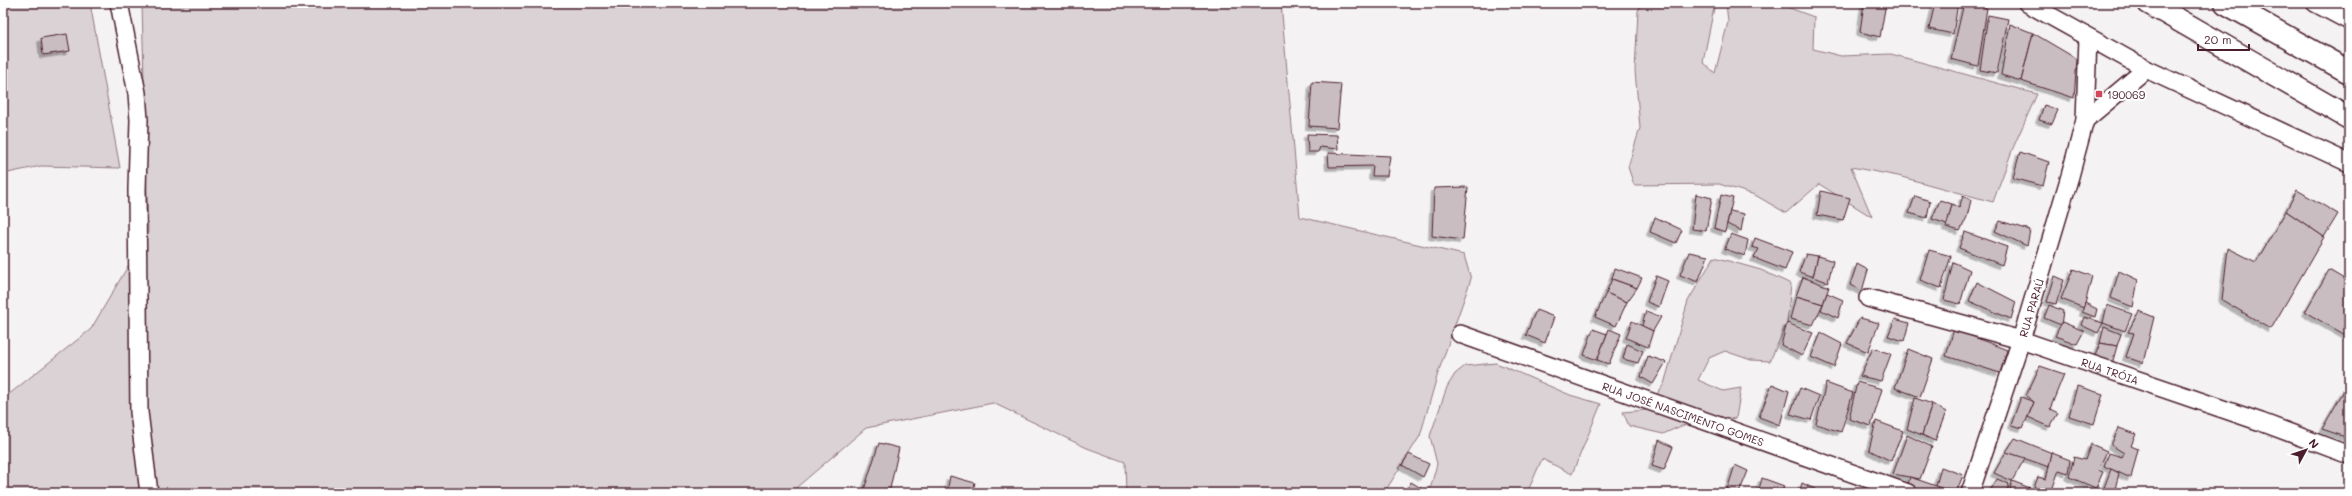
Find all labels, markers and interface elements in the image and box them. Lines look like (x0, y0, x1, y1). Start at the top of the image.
scale bar (2198, 26, 2249, 52)
text: 20 m (2204, 31, 2232, 47)
place label: 190069 (2107, 87, 2146, 102)
marker: 190069 (2094, 89, 2104, 99)
street label: RUA PARAÚ (2015, 277, 2046, 339)
street label: RUA TRÓIA (2079, 354, 2141, 387)
street label: RUA JOSÉ NASCIMENTO GOMES (1600, 378, 1766, 449)
north arrow (2286, 430, 2326, 470)
text: N (2306, 435, 2322, 451)

